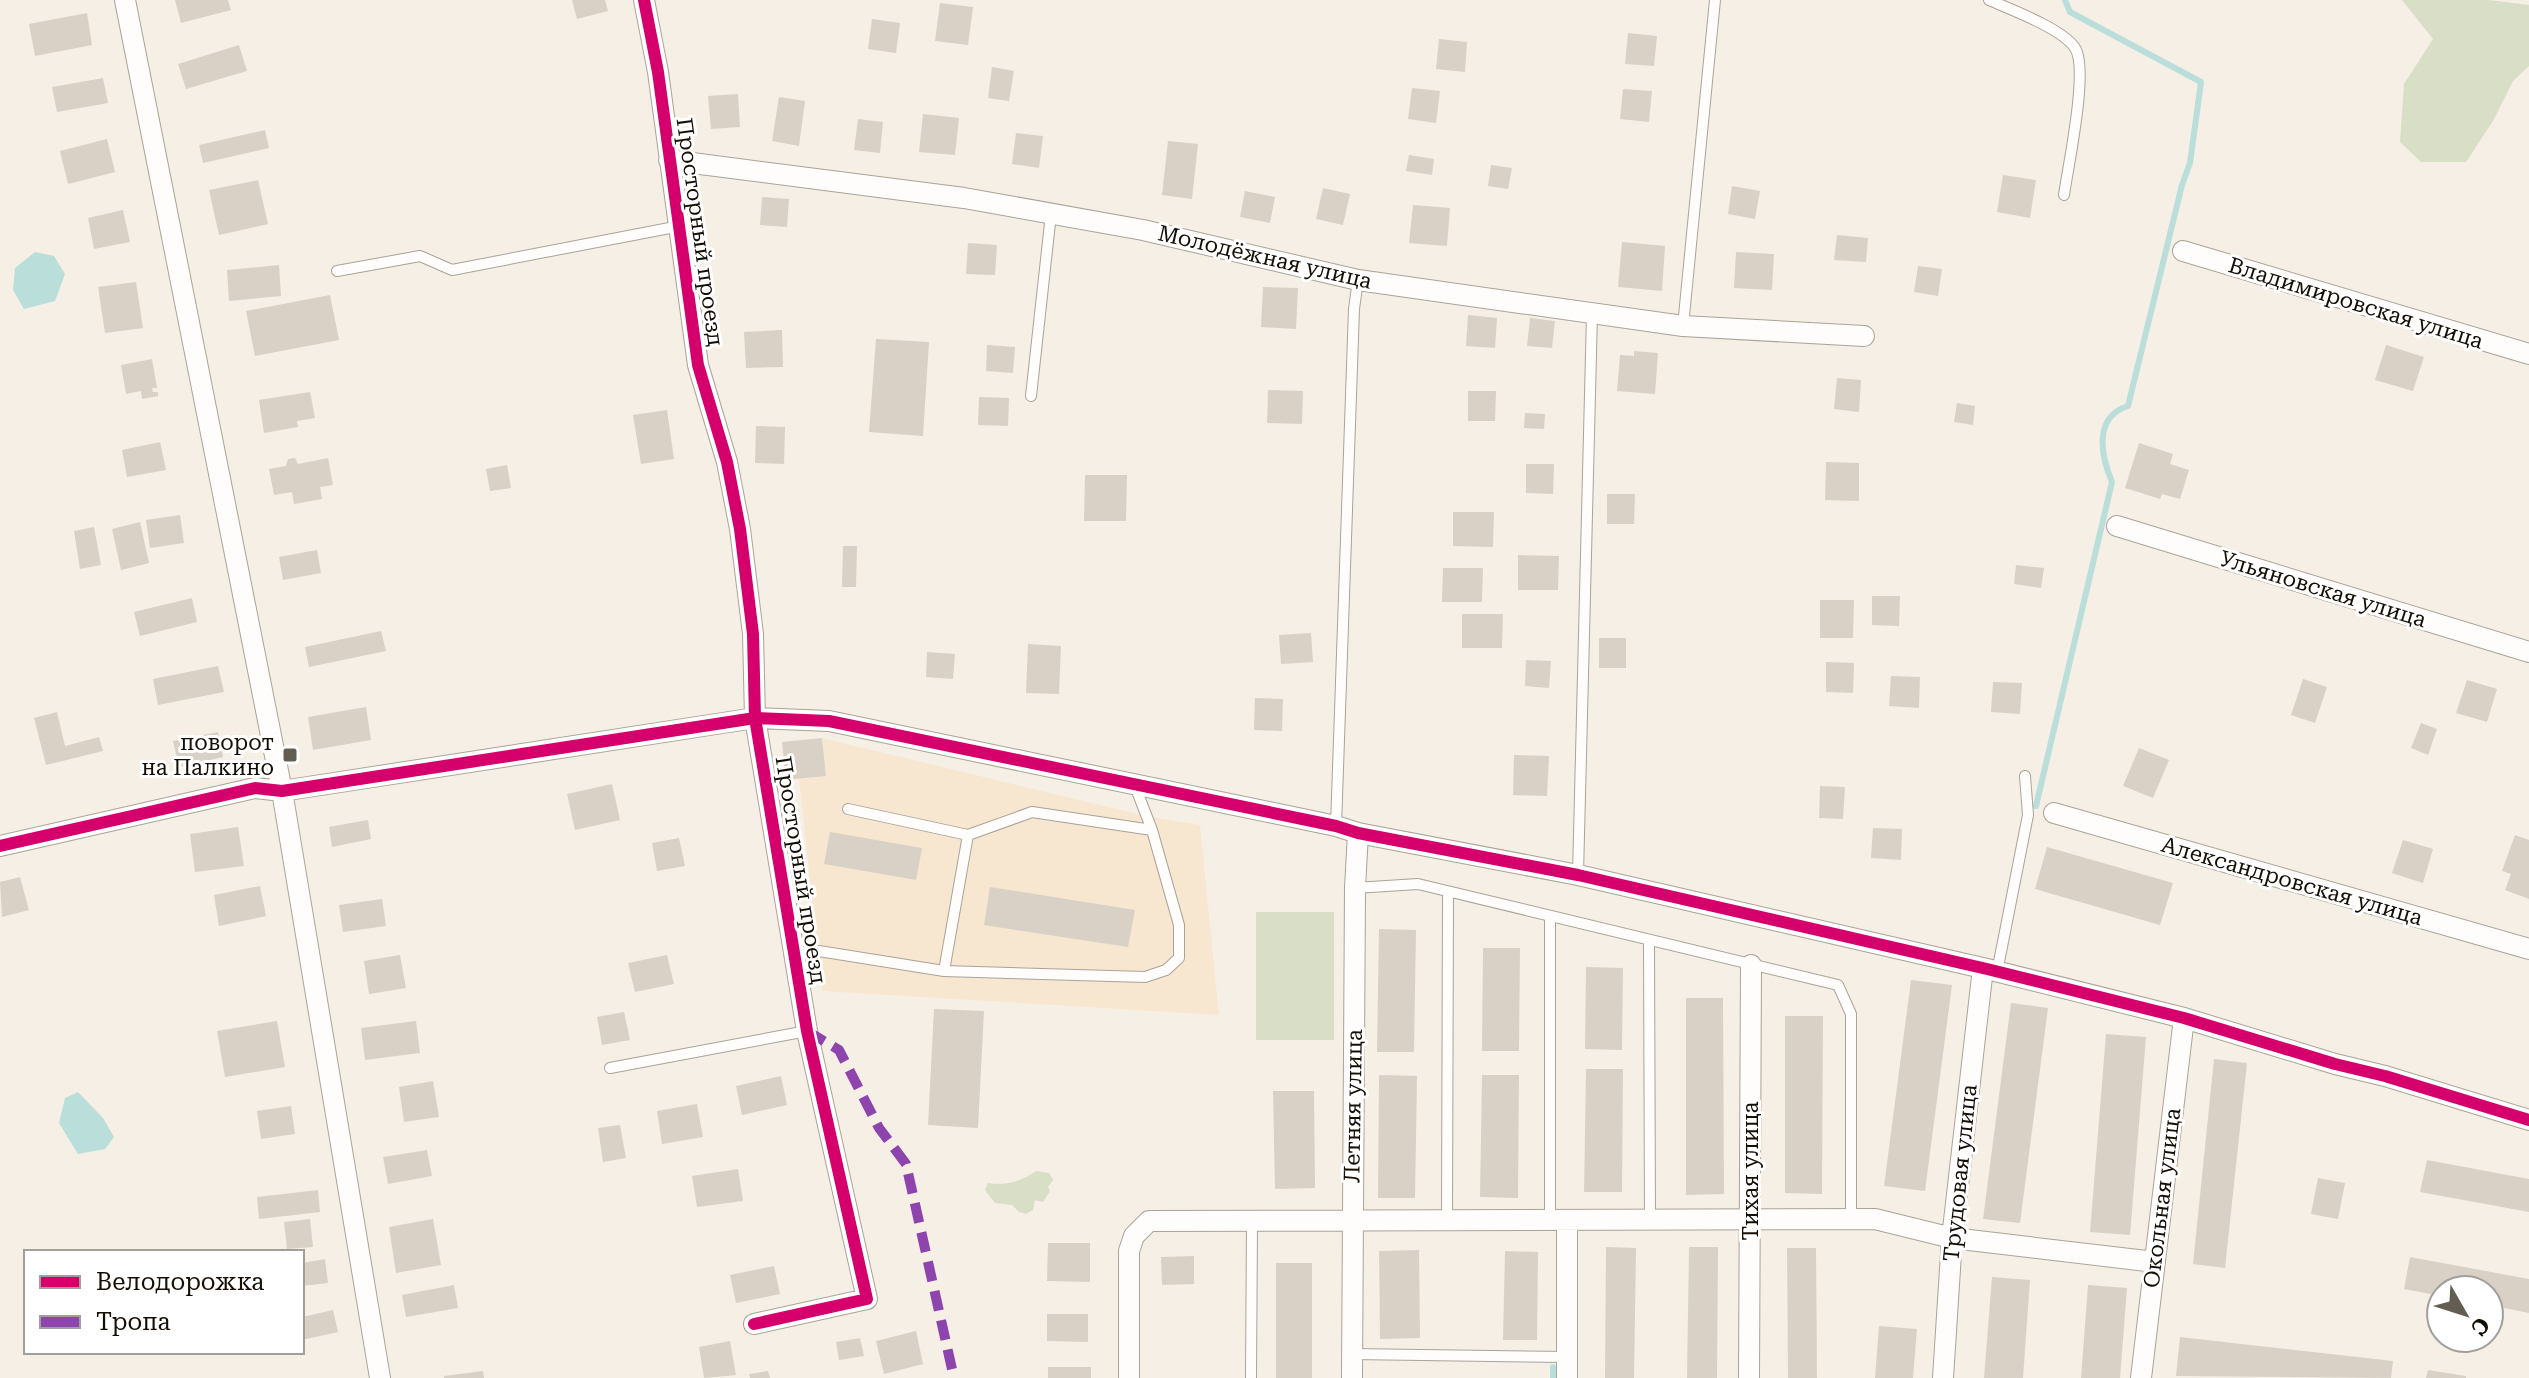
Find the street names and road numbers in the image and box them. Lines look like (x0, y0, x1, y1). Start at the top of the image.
street label: Просторный проезд (672, 116, 728, 348)
street label: Молодёжная улица (1156, 220, 1375, 294)
street label: Владимировская улица (2226, 252, 2486, 354)
street label: Ульяновская улица (2217, 546, 2429, 632)
street label: Просторный проезд (771, 754, 831, 986)
street label: Александровская улица (2158, 832, 2426, 930)
street label: Летняя улица (1339, 1029, 1367, 1183)
street label: Трудовая улица (1938, 1083, 1982, 1263)
street label: Тихая улица (1738, 1101, 1763, 1241)
street label: Окольная улица (2139, 1106, 2185, 1289)

